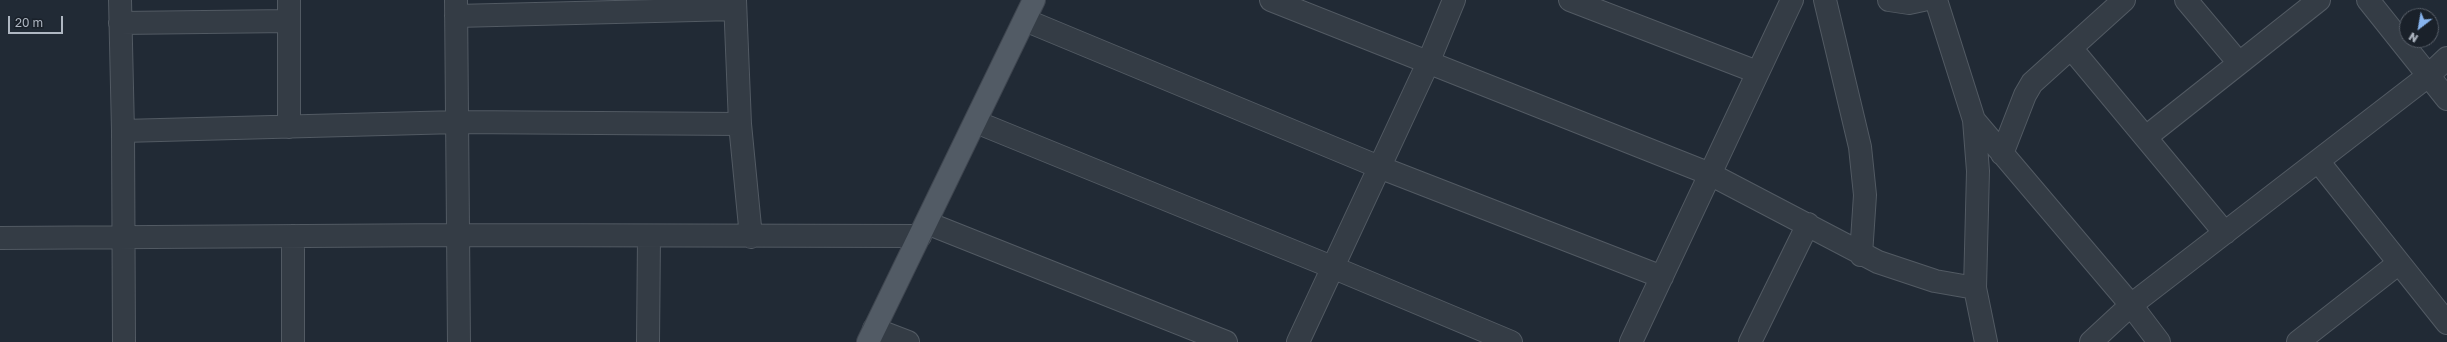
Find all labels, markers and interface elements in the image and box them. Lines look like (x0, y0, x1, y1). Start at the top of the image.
scale bar (10, 8, 65, 34)
north arrow (2399, 8, 2439, 48)
text: 20 m (15, 15, 43, 30)
text: N (2406, 30, 2420, 46)

